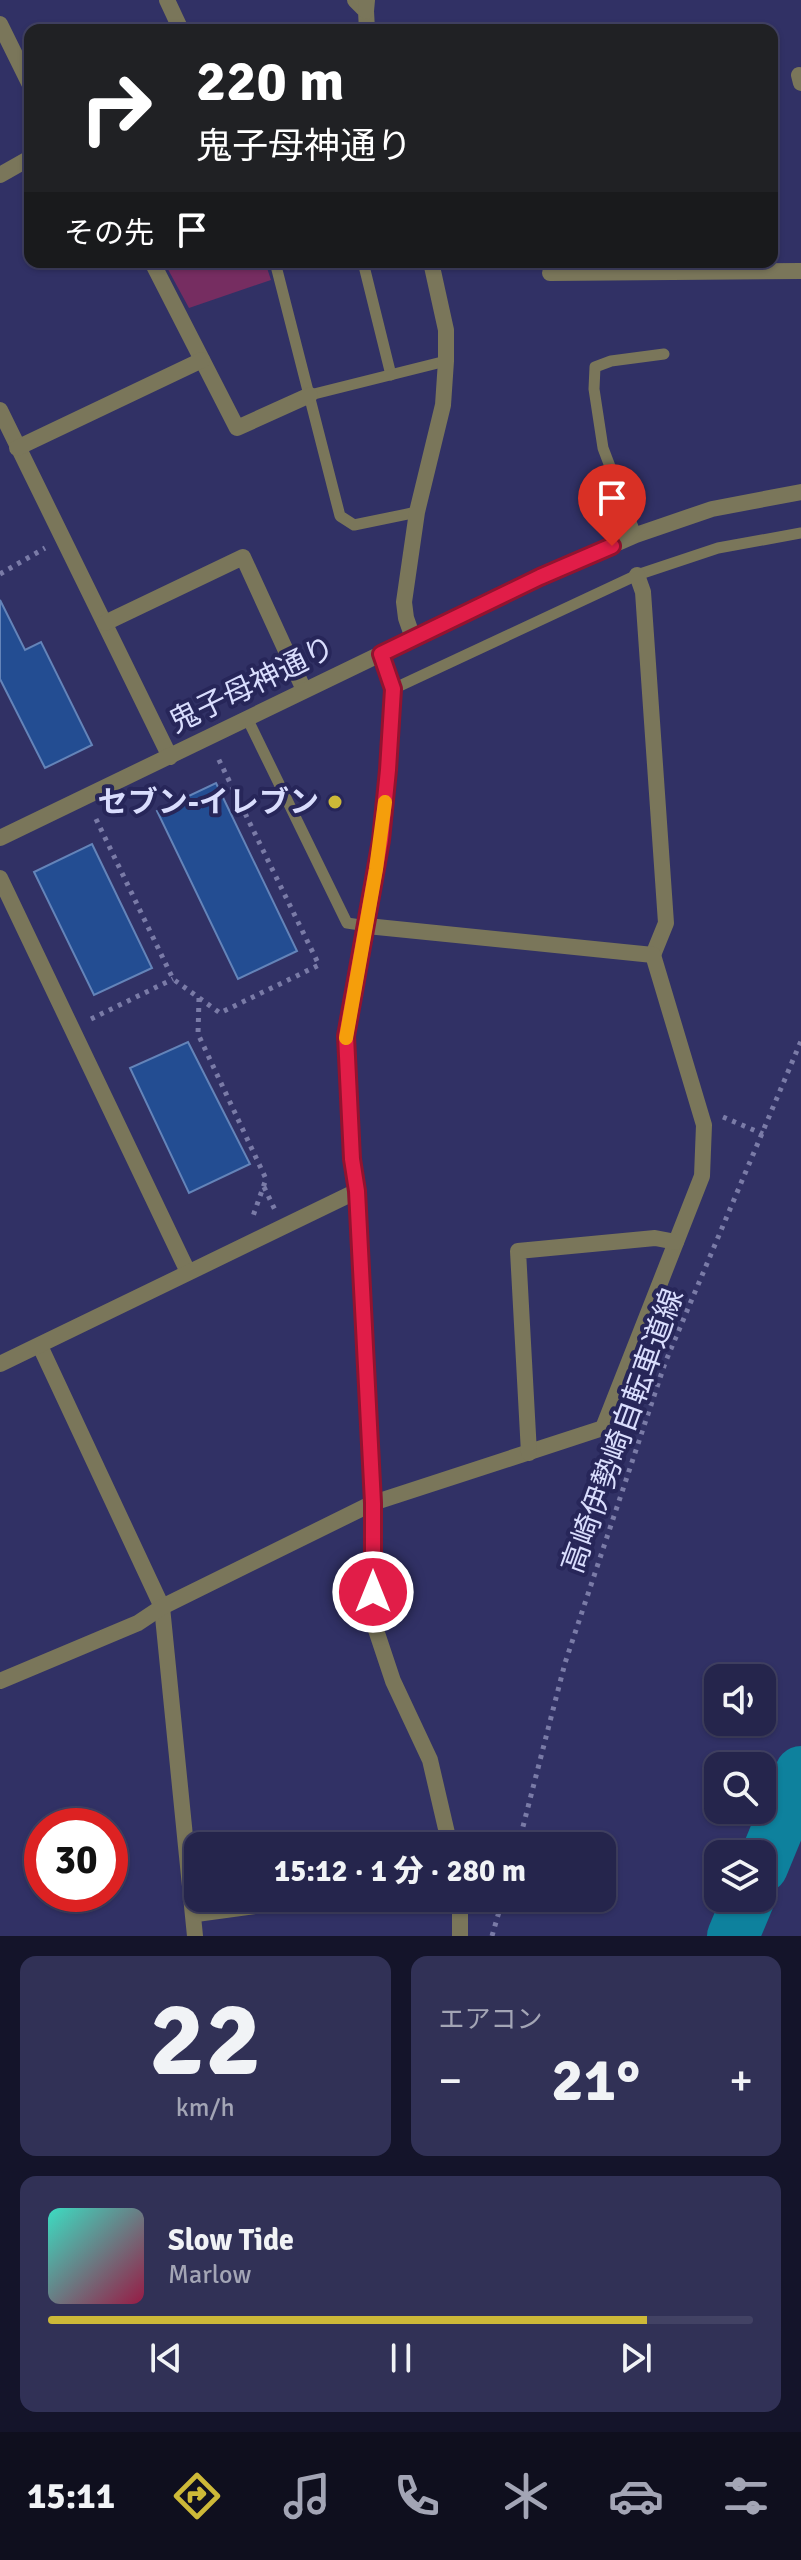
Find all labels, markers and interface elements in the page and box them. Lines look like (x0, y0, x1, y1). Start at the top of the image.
text: 220 m (196, 47, 344, 116)
icon: right (64, 56, 168, 160)
text: 鬼子母神通り (196, 124, 412, 169)
icon: arrive (170, 208, 214, 252)
text: その先 (64, 215, 154, 252)
pin (578, 464, 646, 546)
icon: arrive (590, 476, 634, 520)
street label: 鬼子母神通り (163, 629, 341, 741)
place label: セブン-イレブン (98, 784, 319, 821)
marker: セブン-イレブン (326, 793, 344, 811)
street label: 高崎伊勢崎自転車道線 (554, 1284, 692, 1578)
position arrow (331, 1550, 415, 1634)
map controls (704, 1664, 776, 1912)
button: sound (704, 1664, 776, 1736)
button: search (704, 1752, 776, 1824)
speed limit sign: 30 (24, 1808, 128, 1912)
button: layers (704, 1840, 776, 1912)
text: 15:12 · 1 分 · 280 m (274, 1853, 526, 1890)
text: 22 (149, 1976, 261, 2104)
text: エアコン (439, 2004, 543, 2036)
text: 21° (551, 2044, 640, 2118)
text: − (439, 2054, 462, 2108)
text: + (729, 2054, 753, 2108)
text: km/h (176, 2092, 235, 2124)
text: Slow Tide (168, 2222, 294, 2259)
text: Marlow (168, 2259, 251, 2291)
icon: previous (144, 2336, 188, 2380)
icon: pause (379, 2336, 423, 2380)
icon: next (614, 2336, 658, 2380)
icon: directions (169, 2468, 225, 2524)
icon: music (279, 2468, 335, 2524)
icon: phone (389, 2468, 445, 2524)
icon: climate (498, 2468, 554, 2524)
icon: car (608, 2468, 664, 2524)
icon: filters (718, 2468, 774, 2524)
text: 15:11 (27, 2474, 115, 2519)

